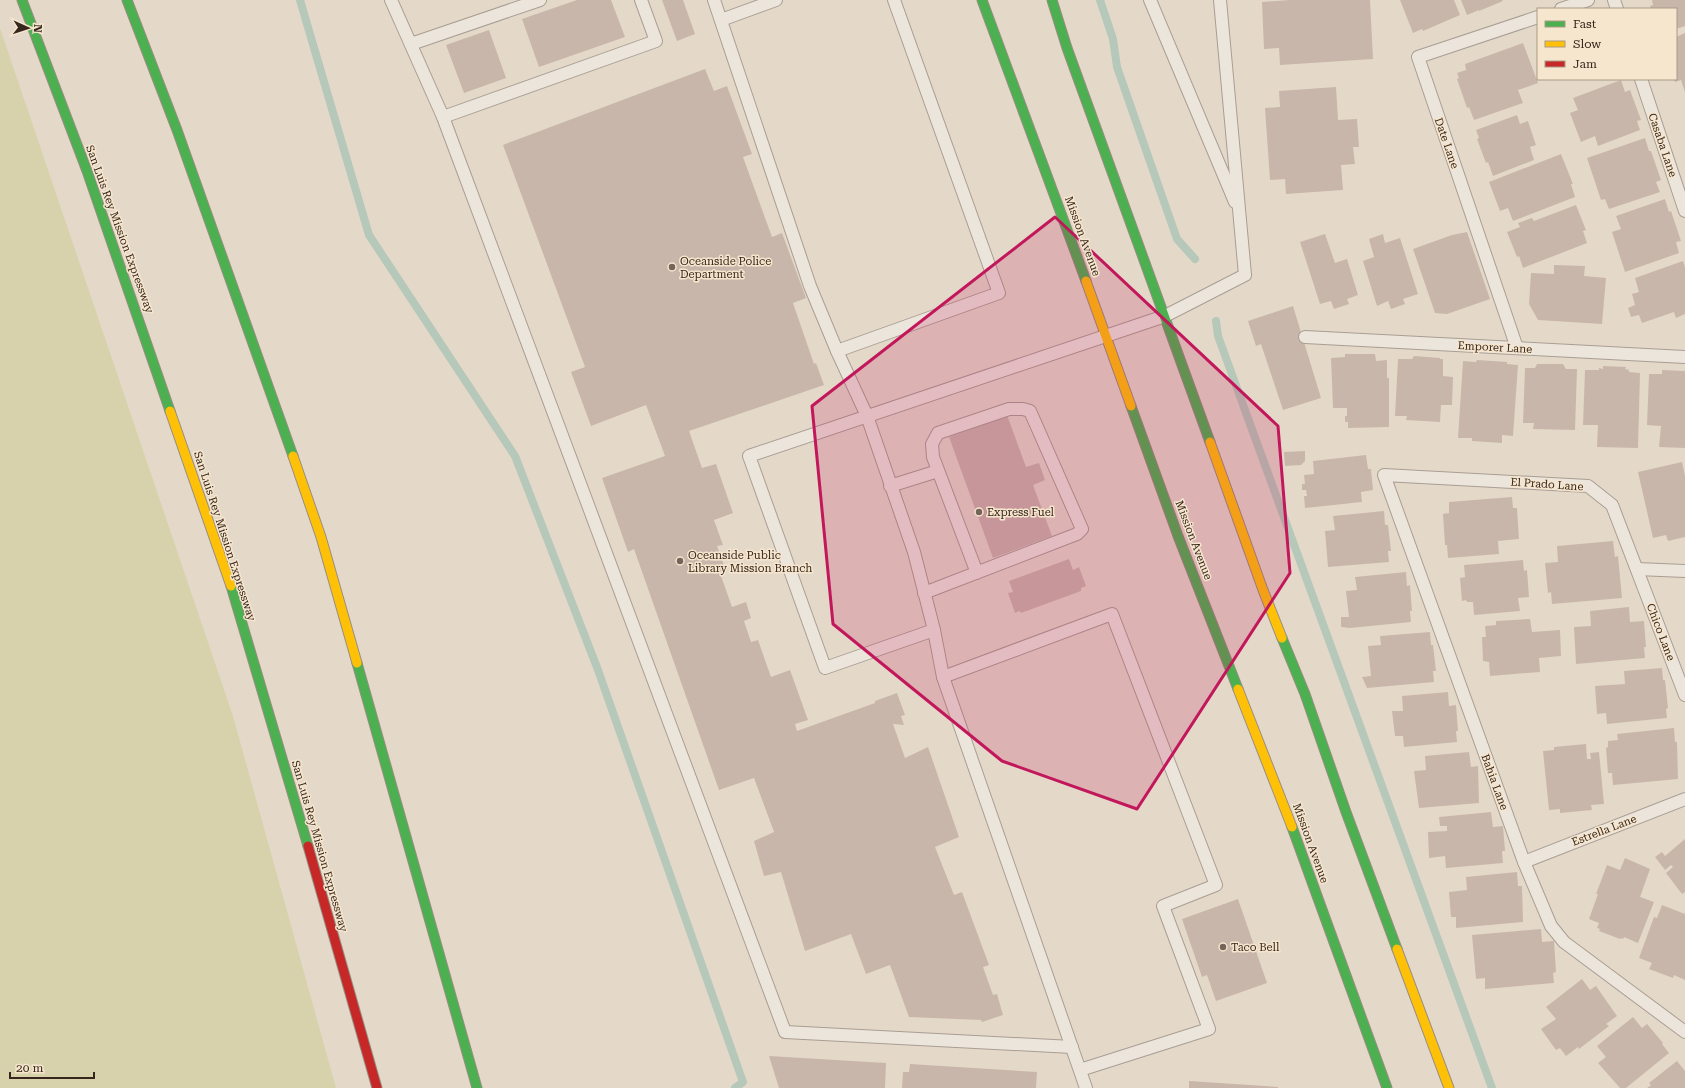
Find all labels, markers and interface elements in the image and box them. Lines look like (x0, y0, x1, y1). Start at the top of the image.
north arrow (8, 8, 48, 48)
legend (1537, 8, 1677, 80)
text: Fast (1573, 17, 1597, 31)
text: N (31, 24, 44, 34)
text: Slow (1573, 37, 1601, 51)
text: Jam (1573, 57, 1597, 71)
street label: Casaba Lane (1646, 111, 1680, 179)
street label: Date Lane (1432, 116, 1461, 170)
street label: San Luis Rey Mission Expressway (83, 143, 156, 315)
street label: Mission Avenue (1062, 194, 1103, 278)
place label: Oceanside Police Department (680, 255, 771, 281)
marker: Oceanside Police Department (667, 262, 677, 272)
street label: Emporer Lane (1457, 339, 1533, 356)
street label: San Luis Rey Mission Expressway (191, 450, 258, 623)
street label: El Prado Lane (1510, 475, 1584, 494)
street label: Mission Avenue (1172, 499, 1215, 582)
place label: Express Fuel (987, 506, 1055, 519)
marker: Express Fuel (974, 507, 984, 517)
place label: Oceanside Public Library Mission Branch (688, 549, 812, 575)
marker: Oceanside Public Library Mission Branch (675, 556, 685, 566)
street label: Chico Lane (1644, 602, 1677, 663)
street label: Bahia Lane (1478, 752, 1511, 812)
street label: San Luis Rey Mission Expressway (289, 759, 350, 934)
street label: Mission Avenue (1290, 801, 1331, 885)
street label: Estrella Lane (1570, 812, 1638, 849)
place label: Taco Bell (1231, 941, 1280, 954)
marker: Taco Bell (1218, 942, 1228, 952)
scale bar (10, 1054, 94, 1080)
text: 20 m (16, 1061, 43, 1075)

